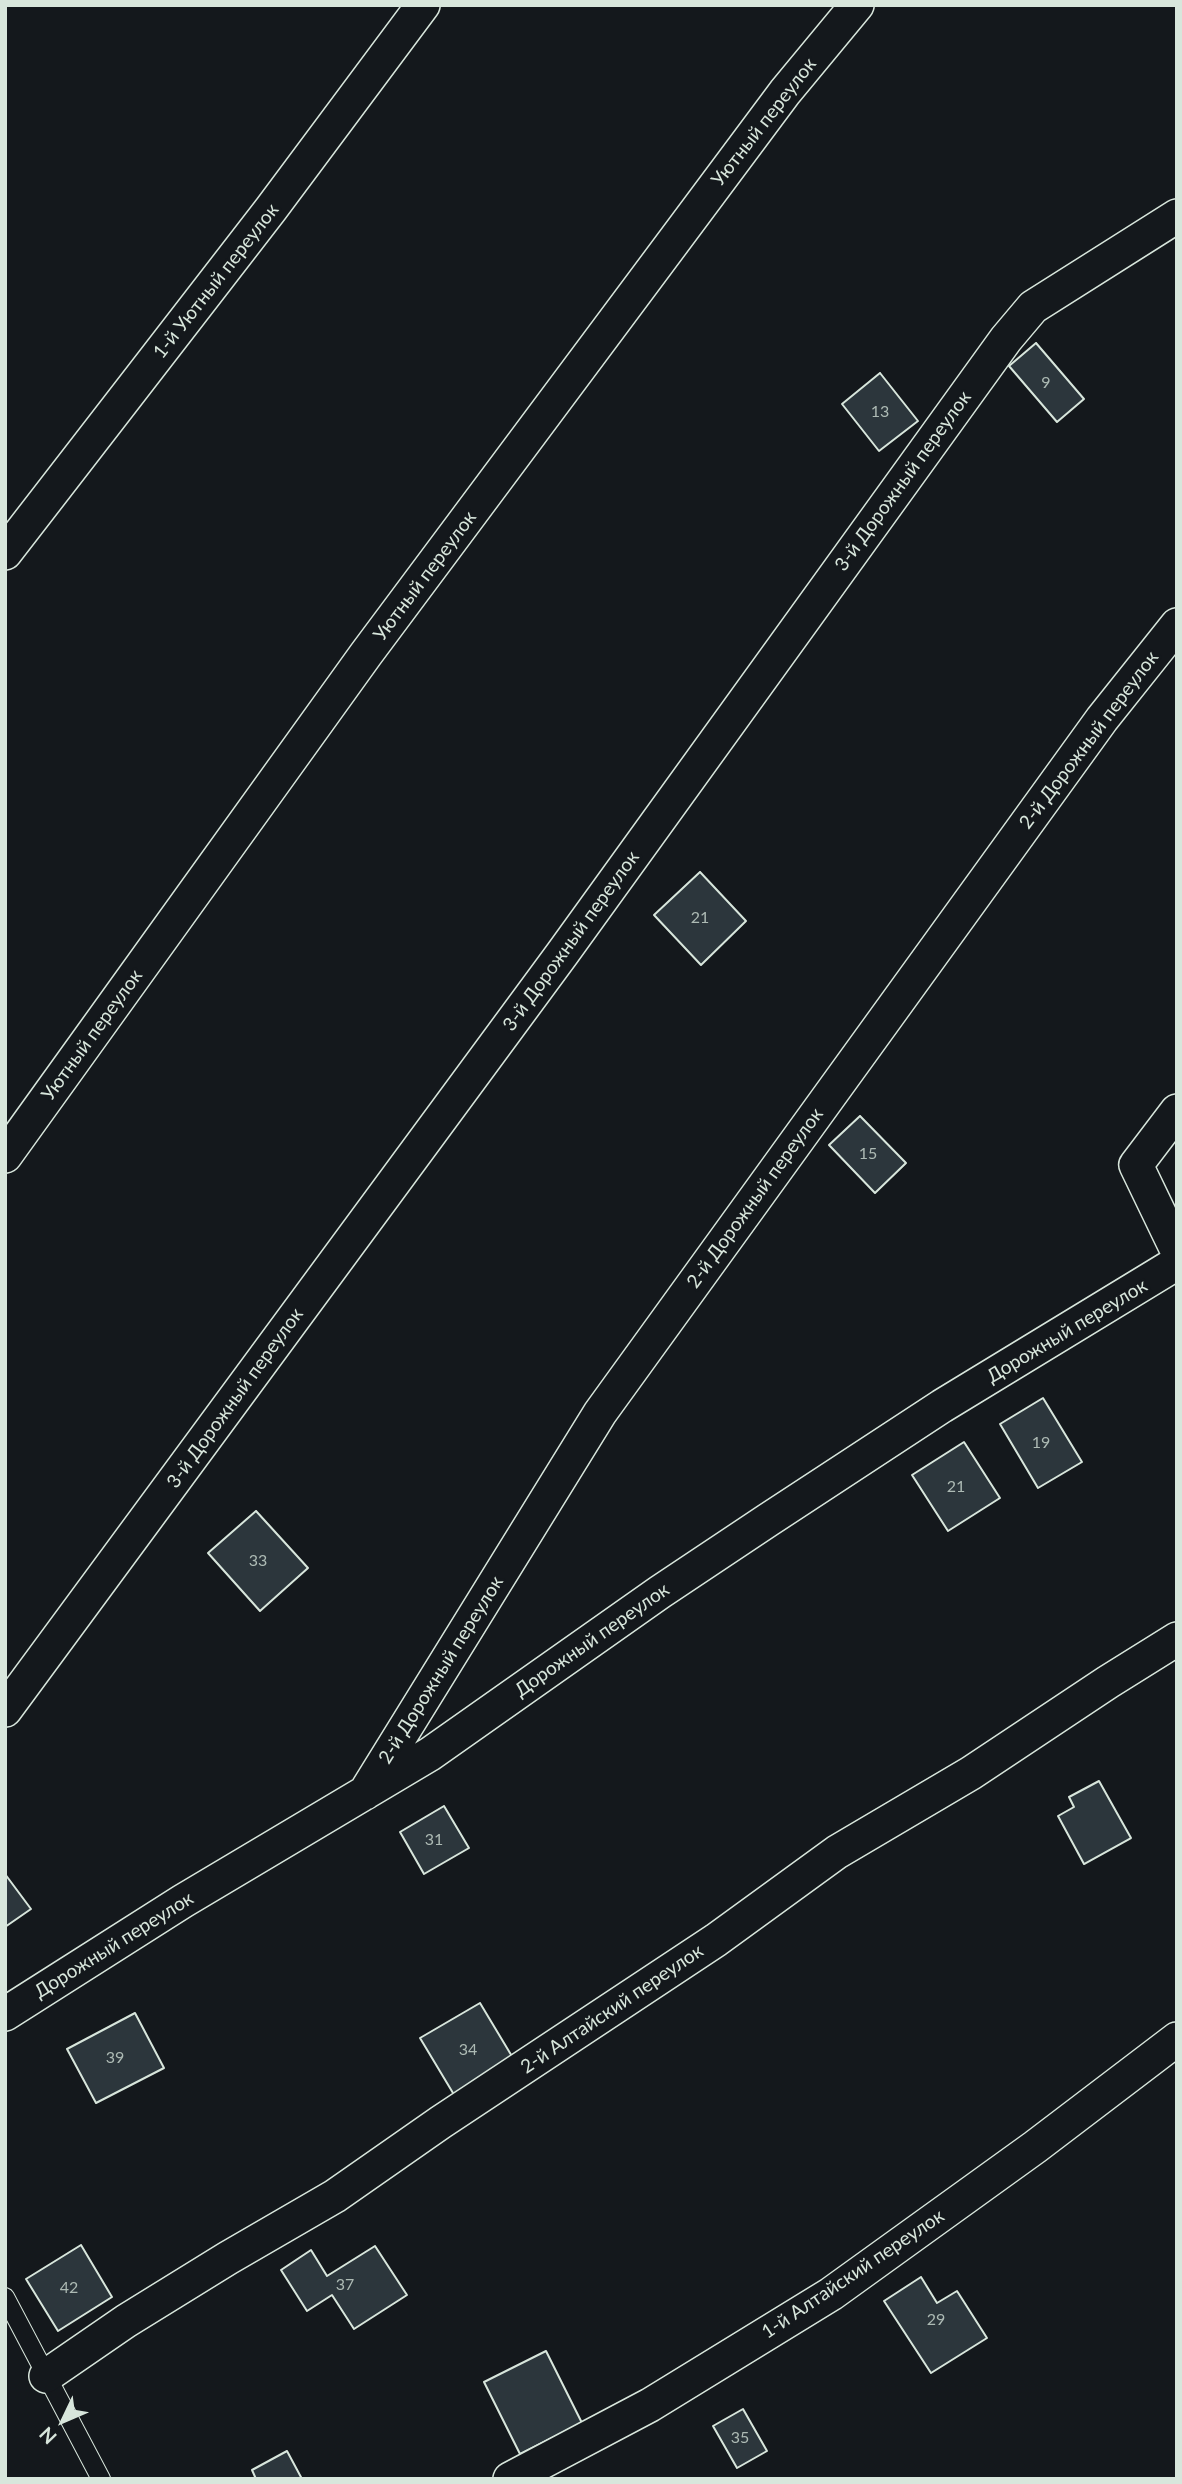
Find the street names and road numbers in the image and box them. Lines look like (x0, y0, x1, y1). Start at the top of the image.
street label: Уютный переулок (707, 53, 821, 191)
street label: 1-й Уютный переулок (148, 199, 284, 363)
street label: 3-й Дорожный переулок (830, 387, 976, 575)
street label: Уютный переулок (369, 507, 481, 645)
street label: 2-й Дорожный переулок (1015, 646, 1163, 834)
street label: 3-й Дорожный переулок (498, 847, 644, 1035)
street label: Уютный переулок (37, 965, 147, 1105)
street label: 2-й Дорожный переулок (682, 1104, 828, 1292)
street label: Дорожный переулок (983, 1274, 1151, 1388)
street label: 3-й Дорожный переулок (162, 1304, 308, 1492)
street label: 2-й Дорожный переулок (374, 1572, 508, 1768)
street label: Дорожный переулок (510, 1578, 674, 1702)
street label: Дорожный переулок (30, 1887, 198, 2003)
street label: 2-й Алтайский переулок (516, 1939, 708, 2079)
street label: 1-й Алтайский переулок (757, 2204, 949, 2344)

